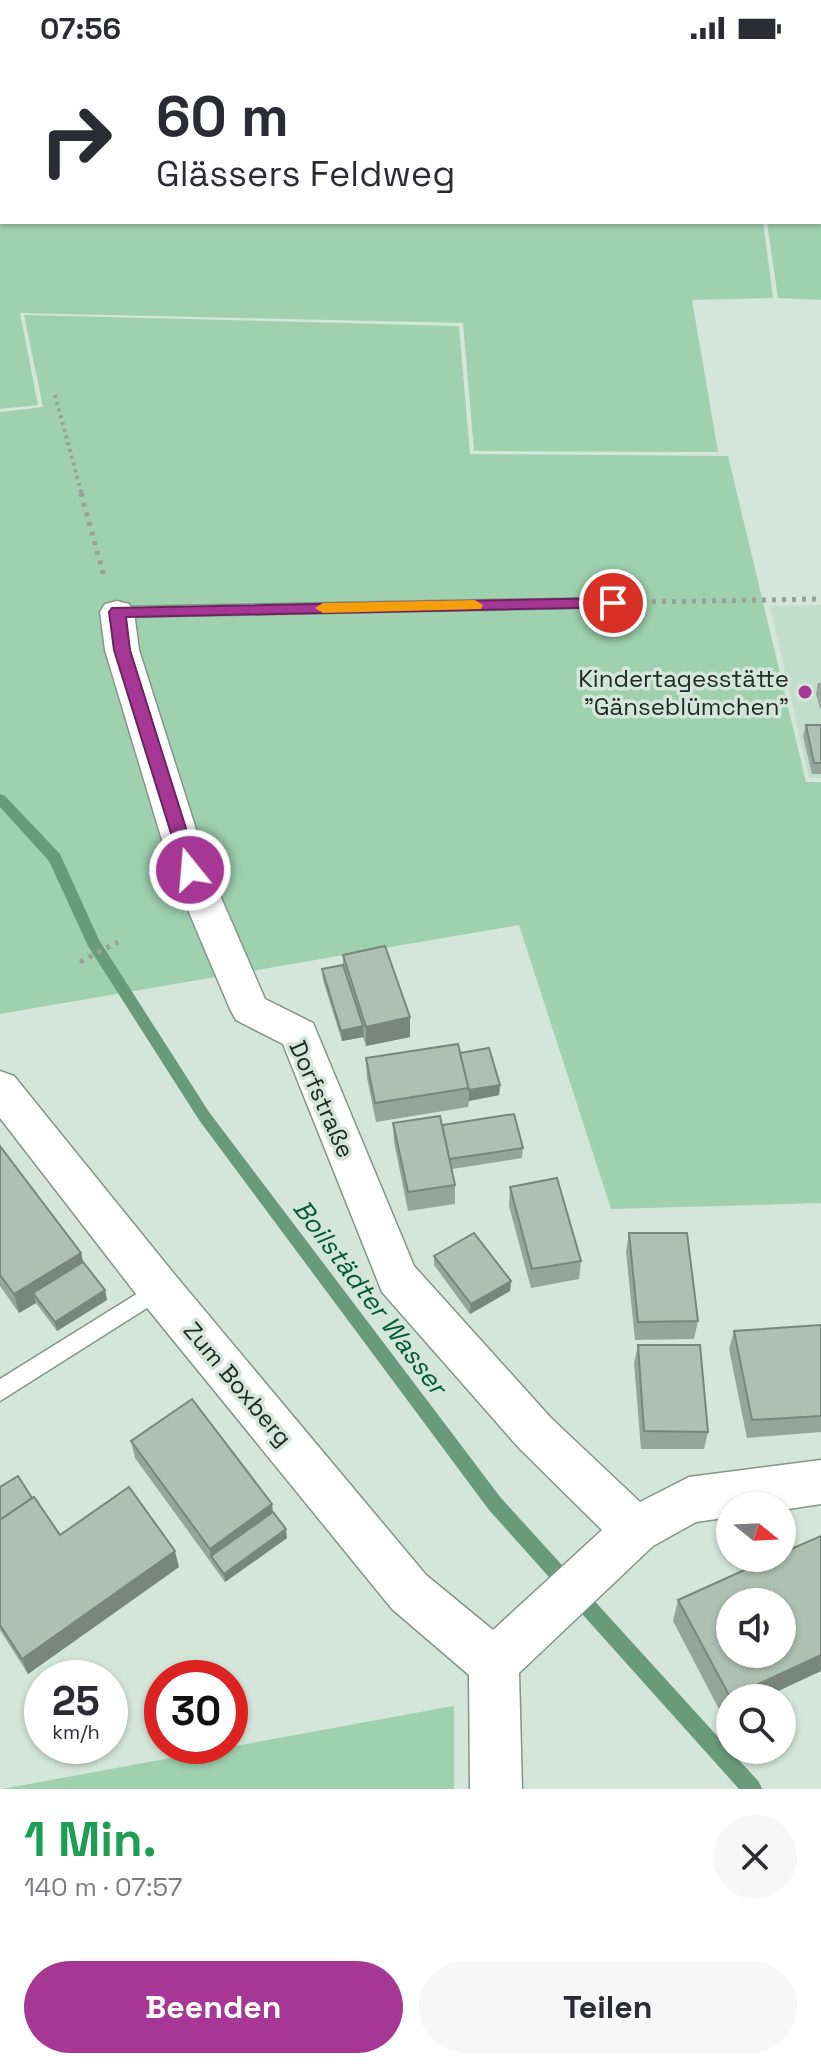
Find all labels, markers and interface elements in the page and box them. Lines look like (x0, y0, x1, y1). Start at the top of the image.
text: 07:56 (40, 9, 121, 48)
text: 60 m (156, 81, 289, 152)
icon: right (24, 88, 128, 192)
text: Glässers Feldweg (156, 151, 455, 197)
pin (579, 569, 647, 637)
icon: arrive (591, 581, 635, 625)
place label: Kindertagesstätte "Gänseblümchen" (578, 663, 789, 722)
marker: Kindertagesstätte "Gänseblümchen" (796, 683, 814, 701)
position arrow (148, 828, 232, 912)
street label: Dorfstraße (282, 1035, 362, 1163)
water label: Boilstädter Wasser (285, 1193, 456, 1404)
street label: Zum Boxberg (177, 1315, 299, 1453)
north arrow (716, 1492, 796, 1572)
map controls (716, 1492, 796, 1764)
button: sound (716, 1588, 796, 1668)
speed limit sign: 30 (144, 1660, 248, 1764)
text: 25 (52, 1676, 100, 1727)
button: search (716, 1684, 796, 1764)
text: km/h (52, 1719, 100, 1745)
text: 1 Min. (24, 1809, 157, 1870)
button: close (713, 1815, 797, 1899)
text: 140 m · 07:57 (24, 1870, 182, 1904)
button: Beenden (24, 1961, 403, 2053)
button: Teilen (419, 1961, 797, 2053)

